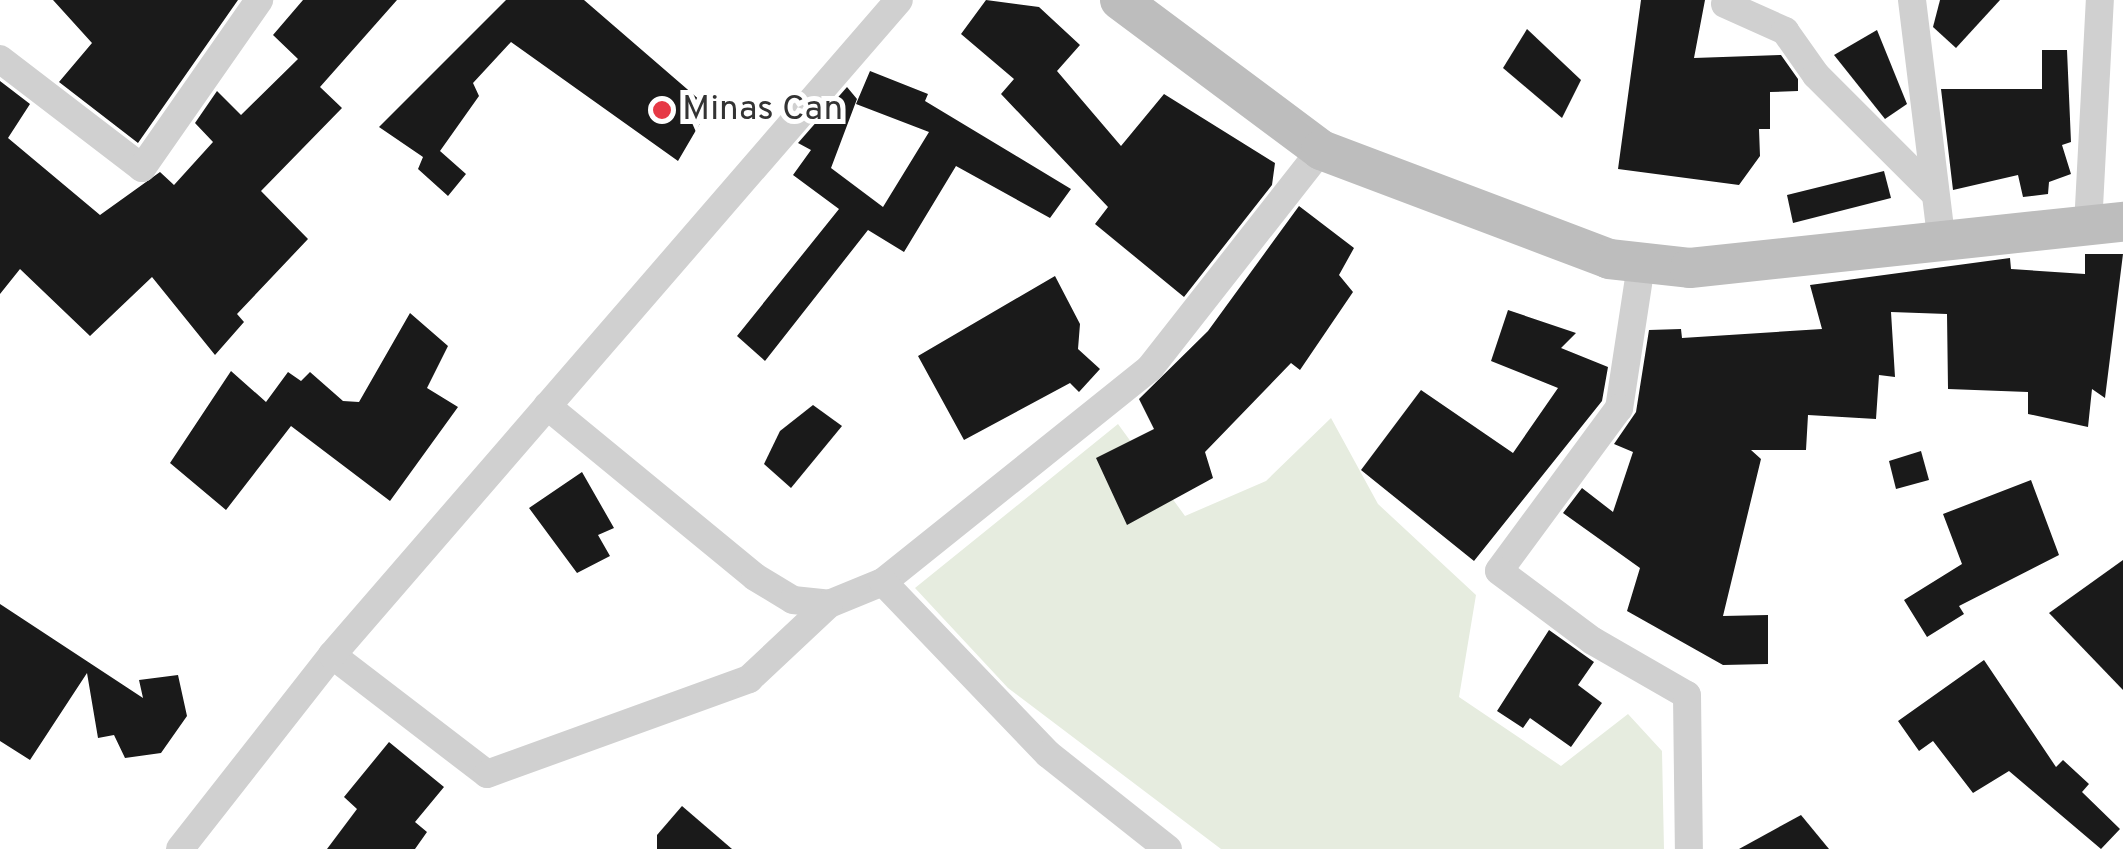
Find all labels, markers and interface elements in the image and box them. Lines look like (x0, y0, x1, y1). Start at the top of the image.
place label: Minas Can (682, 89, 843, 131)
marker: Minas Can (651, 99, 673, 121)

